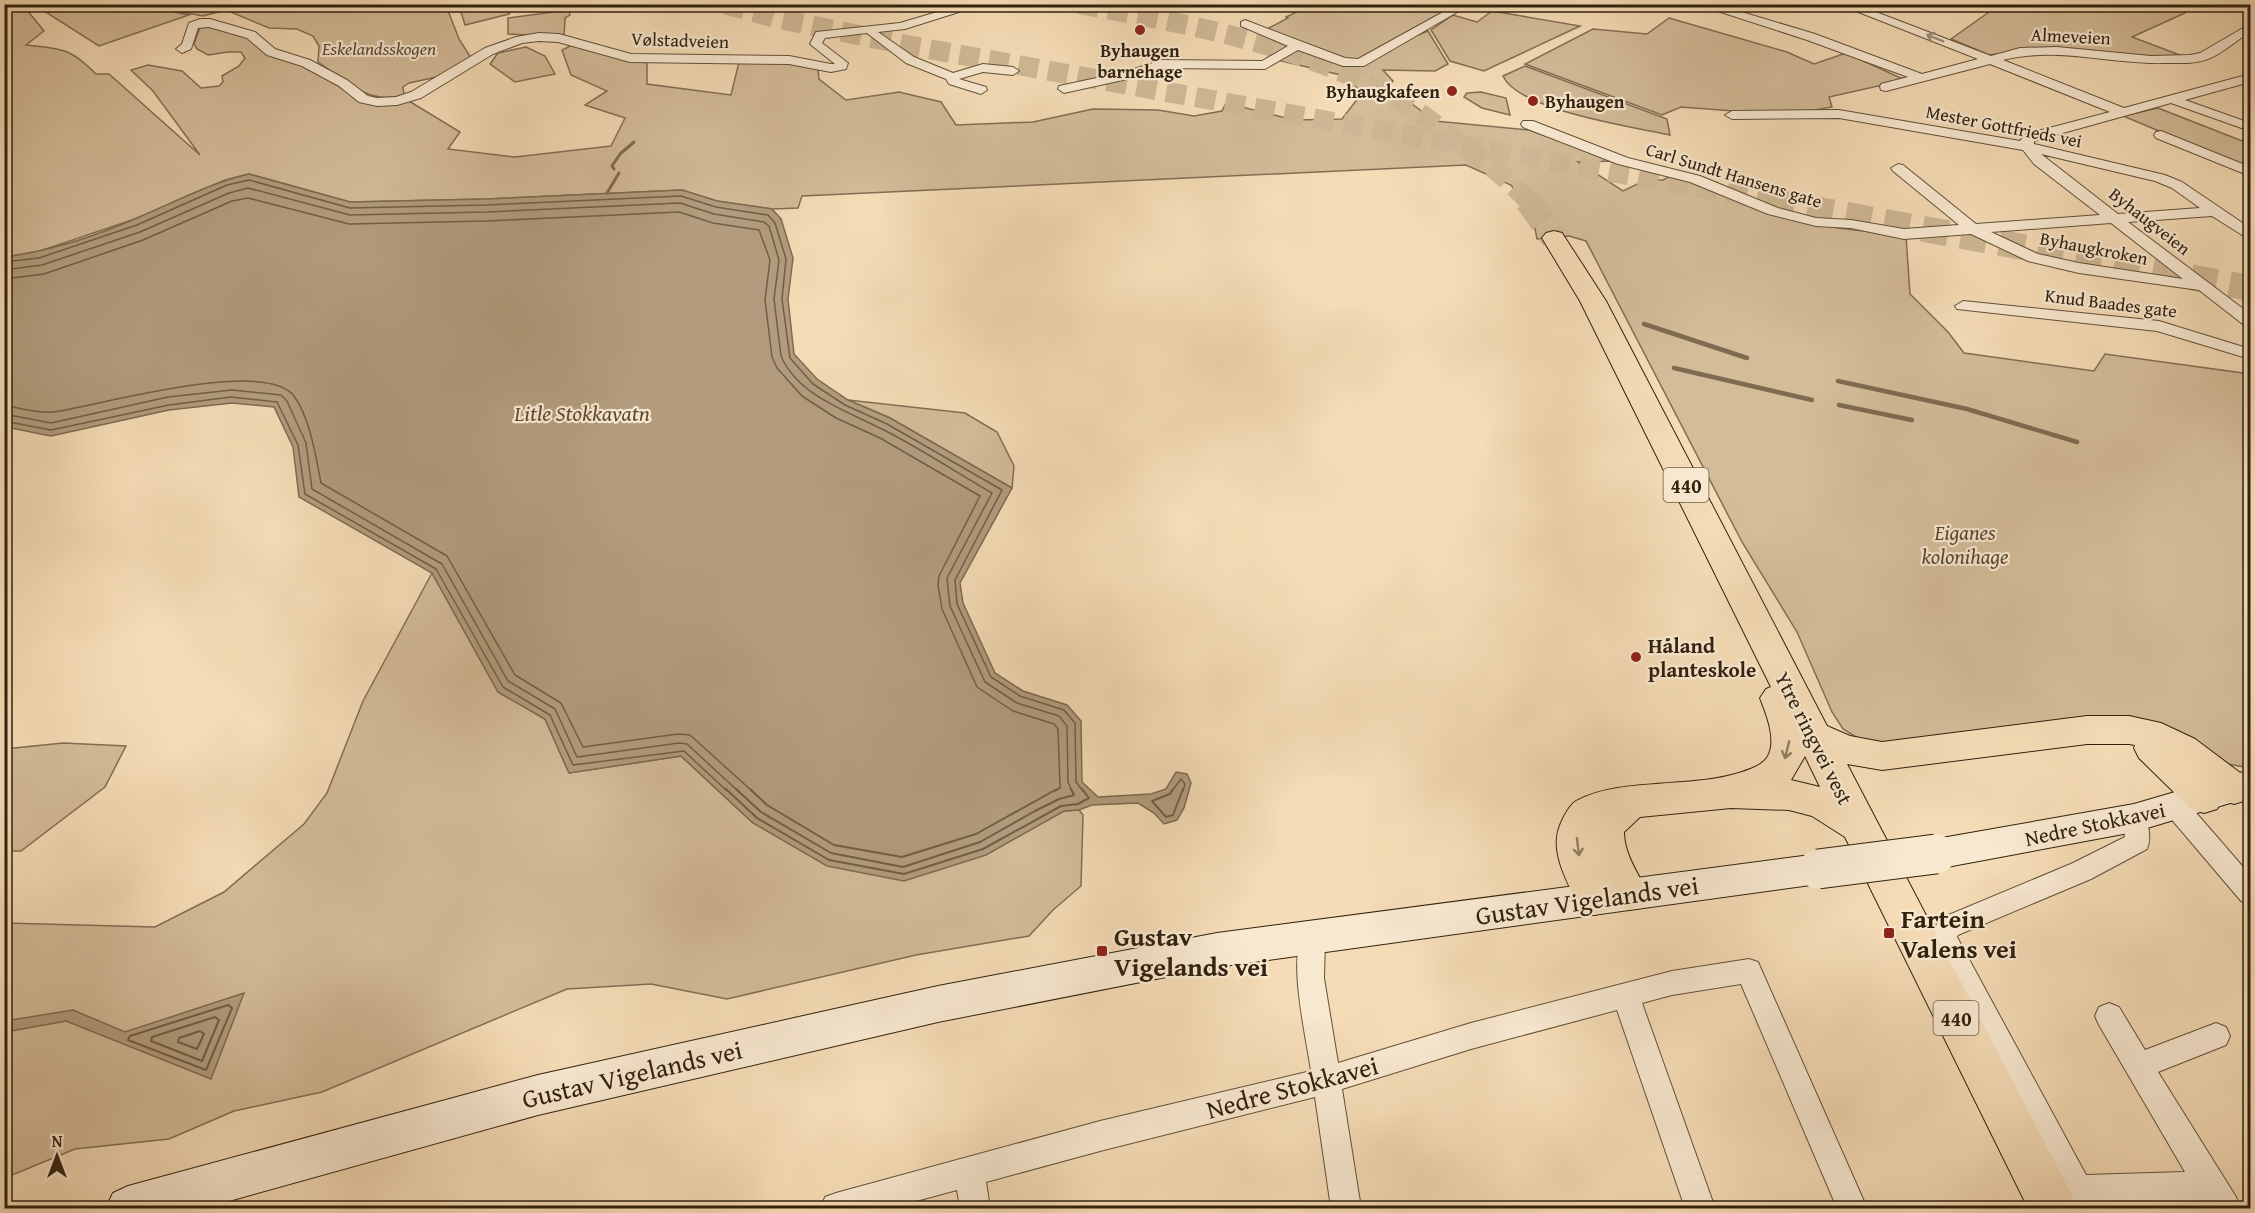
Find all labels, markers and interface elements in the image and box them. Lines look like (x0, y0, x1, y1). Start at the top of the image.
street label: Almeveien (2030, 20, 2112, 52)
marker: Byhaugen barnehage (1133, 23, 1147, 37)
street label: Vølstadveien (630, 25, 730, 55)
one-way arrow (1926, 32, 1945, 43)
park label: Eskelandsskogen (321, 35, 436, 62)
place label: Byhaugen barnehage (1097, 37, 1183, 85)
place label: Byhaugkafeen (1326, 78, 1440, 105)
marker: Byhaugkafeen (1445, 84, 1459, 98)
place label: Byhaugen (1545, 88, 1625, 115)
marker: Byhaugen (1526, 94, 1540, 108)
street label: Mester Gottfrieds vei (1924, 98, 2084, 154)
street label: Carl Sundt Hansens gate (1643, 135, 1825, 215)
street label: Byhaugveien (2103, 180, 2197, 262)
street label: Byhaugkroken (2038, 224, 2150, 272)
street label: Knud Baades gate (2043, 282, 2179, 324)
water label: Litle Stokkavatn (513, 397, 650, 429)
road number: 440 (1664, 468, 1708, 502)
park label: Eiganes kolonihage (1922, 517, 2009, 572)
place label: Håland planteskole (1648, 630, 1756, 685)
marker: Håland planteskole (1629, 650, 1643, 664)
street label: Ytre ringvei vest (1767, 666, 1861, 810)
one-way arrow (1781, 740, 1793, 759)
street label: Nedre Stokkavei (2022, 794, 2168, 854)
one-way arrow (1572, 836, 1583, 856)
street label: Gustav Vigelands vei (1473, 865, 1701, 935)
place label: Fartein Valens vei (1901, 899, 2017, 968)
place label: Gustav Vigelands vei (1114, 917, 1268, 986)
marker: Fartein Valens vei (1882, 926, 1896, 940)
marker: Gustav Vigelands vei (1095, 944, 1109, 958)
road number: 440 (1934, 1001, 1978, 1035)
street label: Gustav Vigelands vei (518, 1030, 746, 1118)
street label: Nedre Stokkavei (1202, 1045, 1382, 1129)
north arrow (27, 1126, 87, 1186)
text: N (52, 1129, 63, 1153)

